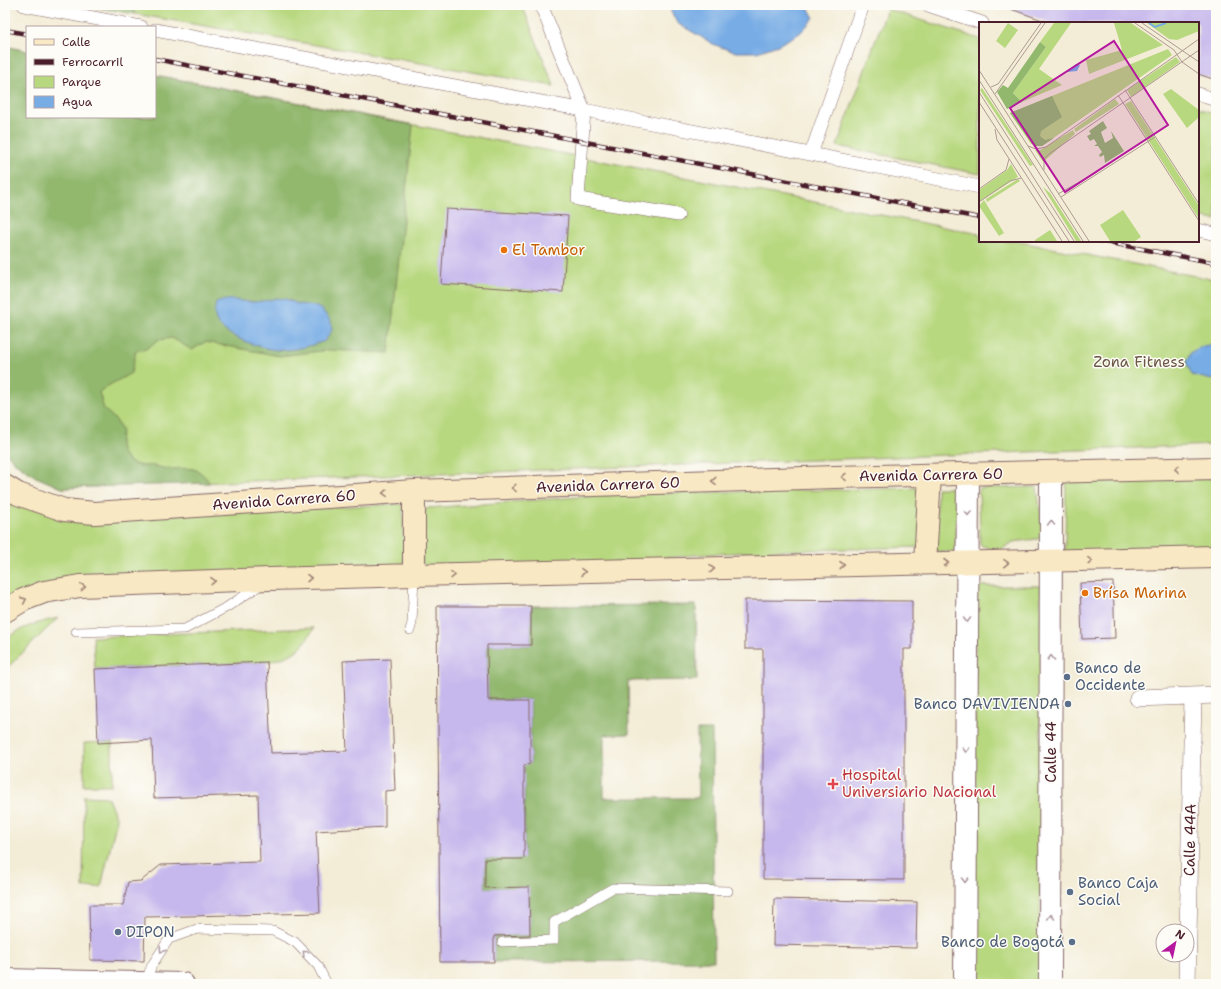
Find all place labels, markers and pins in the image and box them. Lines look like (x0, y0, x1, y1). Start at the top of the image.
place label: El Tambor (512, 240, 585, 260)
marker: El Tambor (499, 245, 509, 255)
place label: Brísa Marina (1093, 583, 1187, 603)
marker: Brísa Marina (1080, 588, 1090, 598)
place label: Banco de Occidente (1075, 658, 1146, 695)
marker: Banco de Occidente (1062, 672, 1072, 682)
place label: Banco DAVIVIENDA (914, 694, 1060, 714)
marker: Banco DAVIVIENDA (1063, 699, 1073, 709)
place label: Hospital Universiario Nacional (842, 765, 997, 802)
marker: Hospital Universiario Nacional (827, 778, 839, 790)
place label: Banco Caja Social (1078, 873, 1159, 910)
marker: Banco Caja Social (1065, 887, 1075, 897)
place label: DIPON (126, 922, 175, 942)
marker: DIPON (113, 927, 123, 937)
place label: Banco de Bogotá (941, 932, 1065, 952)
marker: Banco de Bogotá (1067, 937, 1077, 947)

